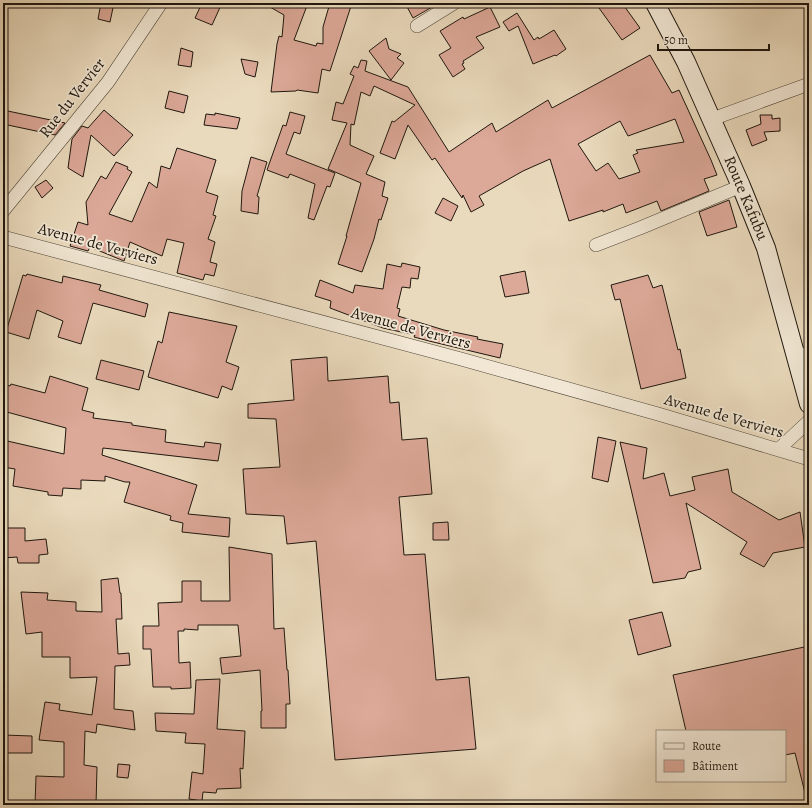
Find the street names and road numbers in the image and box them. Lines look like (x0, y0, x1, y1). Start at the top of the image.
street label: Rue du Vervier (34, 54, 110, 142)
street label: Route Kafubu (718, 152, 774, 244)
street label: Avenue de Verviers (35, 217, 160, 271)
street label: Avenue de Verviers (348, 301, 473, 355)
street label: Avenue de Verviers (661, 388, 786, 444)

